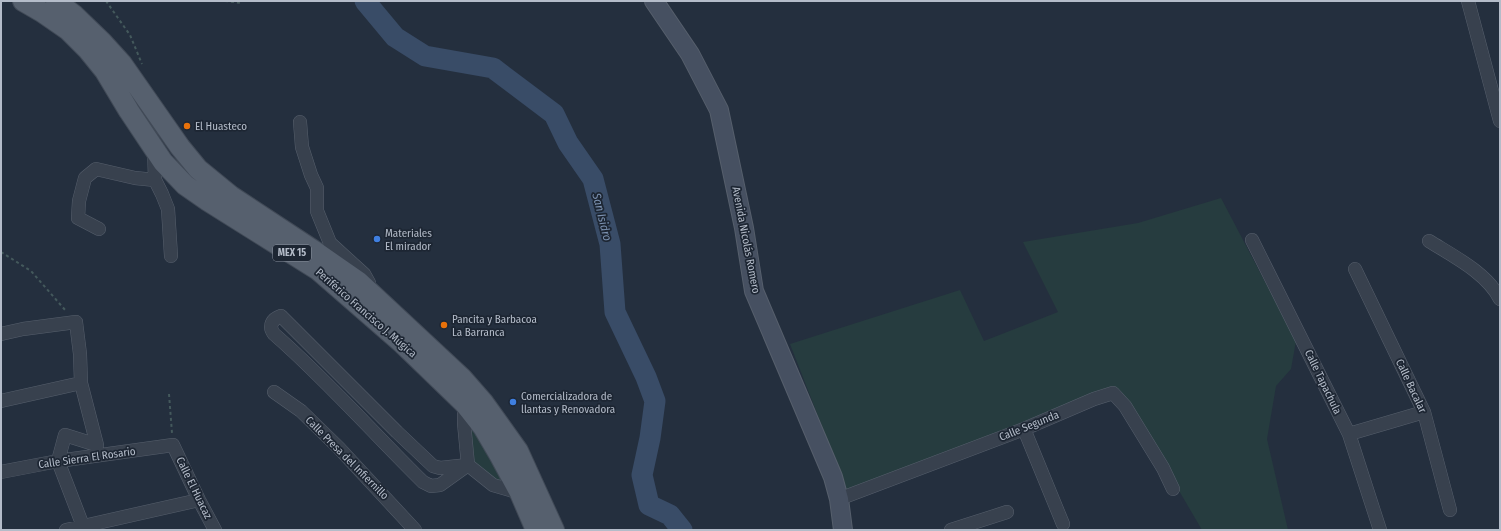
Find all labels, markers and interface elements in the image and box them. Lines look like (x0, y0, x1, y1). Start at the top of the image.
place label: El Huasteco (195, 120, 247, 133)
marker: El Huasteco (182, 121, 192, 131)
street label: Avenida Nicolás Romero (729, 185, 763, 295)
water label: San Isidro (589, 191, 615, 242)
place label: Materiales El mirador (385, 227, 432, 253)
marker: Materiales El mirador (372, 234, 382, 244)
road number: MEX 15 (273, 245, 311, 261)
street label: Periférico Francisco J. Múgica (313, 266, 419, 360)
place label: Pancita y Barbacoa La Barranca (452, 313, 537, 339)
marker: Pancita y Barbacoa La Barranca (439, 320, 449, 330)
street label: Calle Tapachula (1302, 348, 1344, 416)
street label: Calle Bacalar (1393, 357, 1429, 415)
place label: Comercializadora de llantas y Renovadora (521, 390, 615, 416)
marker: Comercializadora de llantas y Renovadora (508, 397, 518, 407)
street label: Calle Segunda (997, 408, 1061, 444)
street label: Calle Presa del Infiernillo (303, 414, 391, 502)
street label: Calle Sierra El Rosario (38, 445, 137, 471)
street label: Calle El Huacaz (173, 455, 215, 522)

